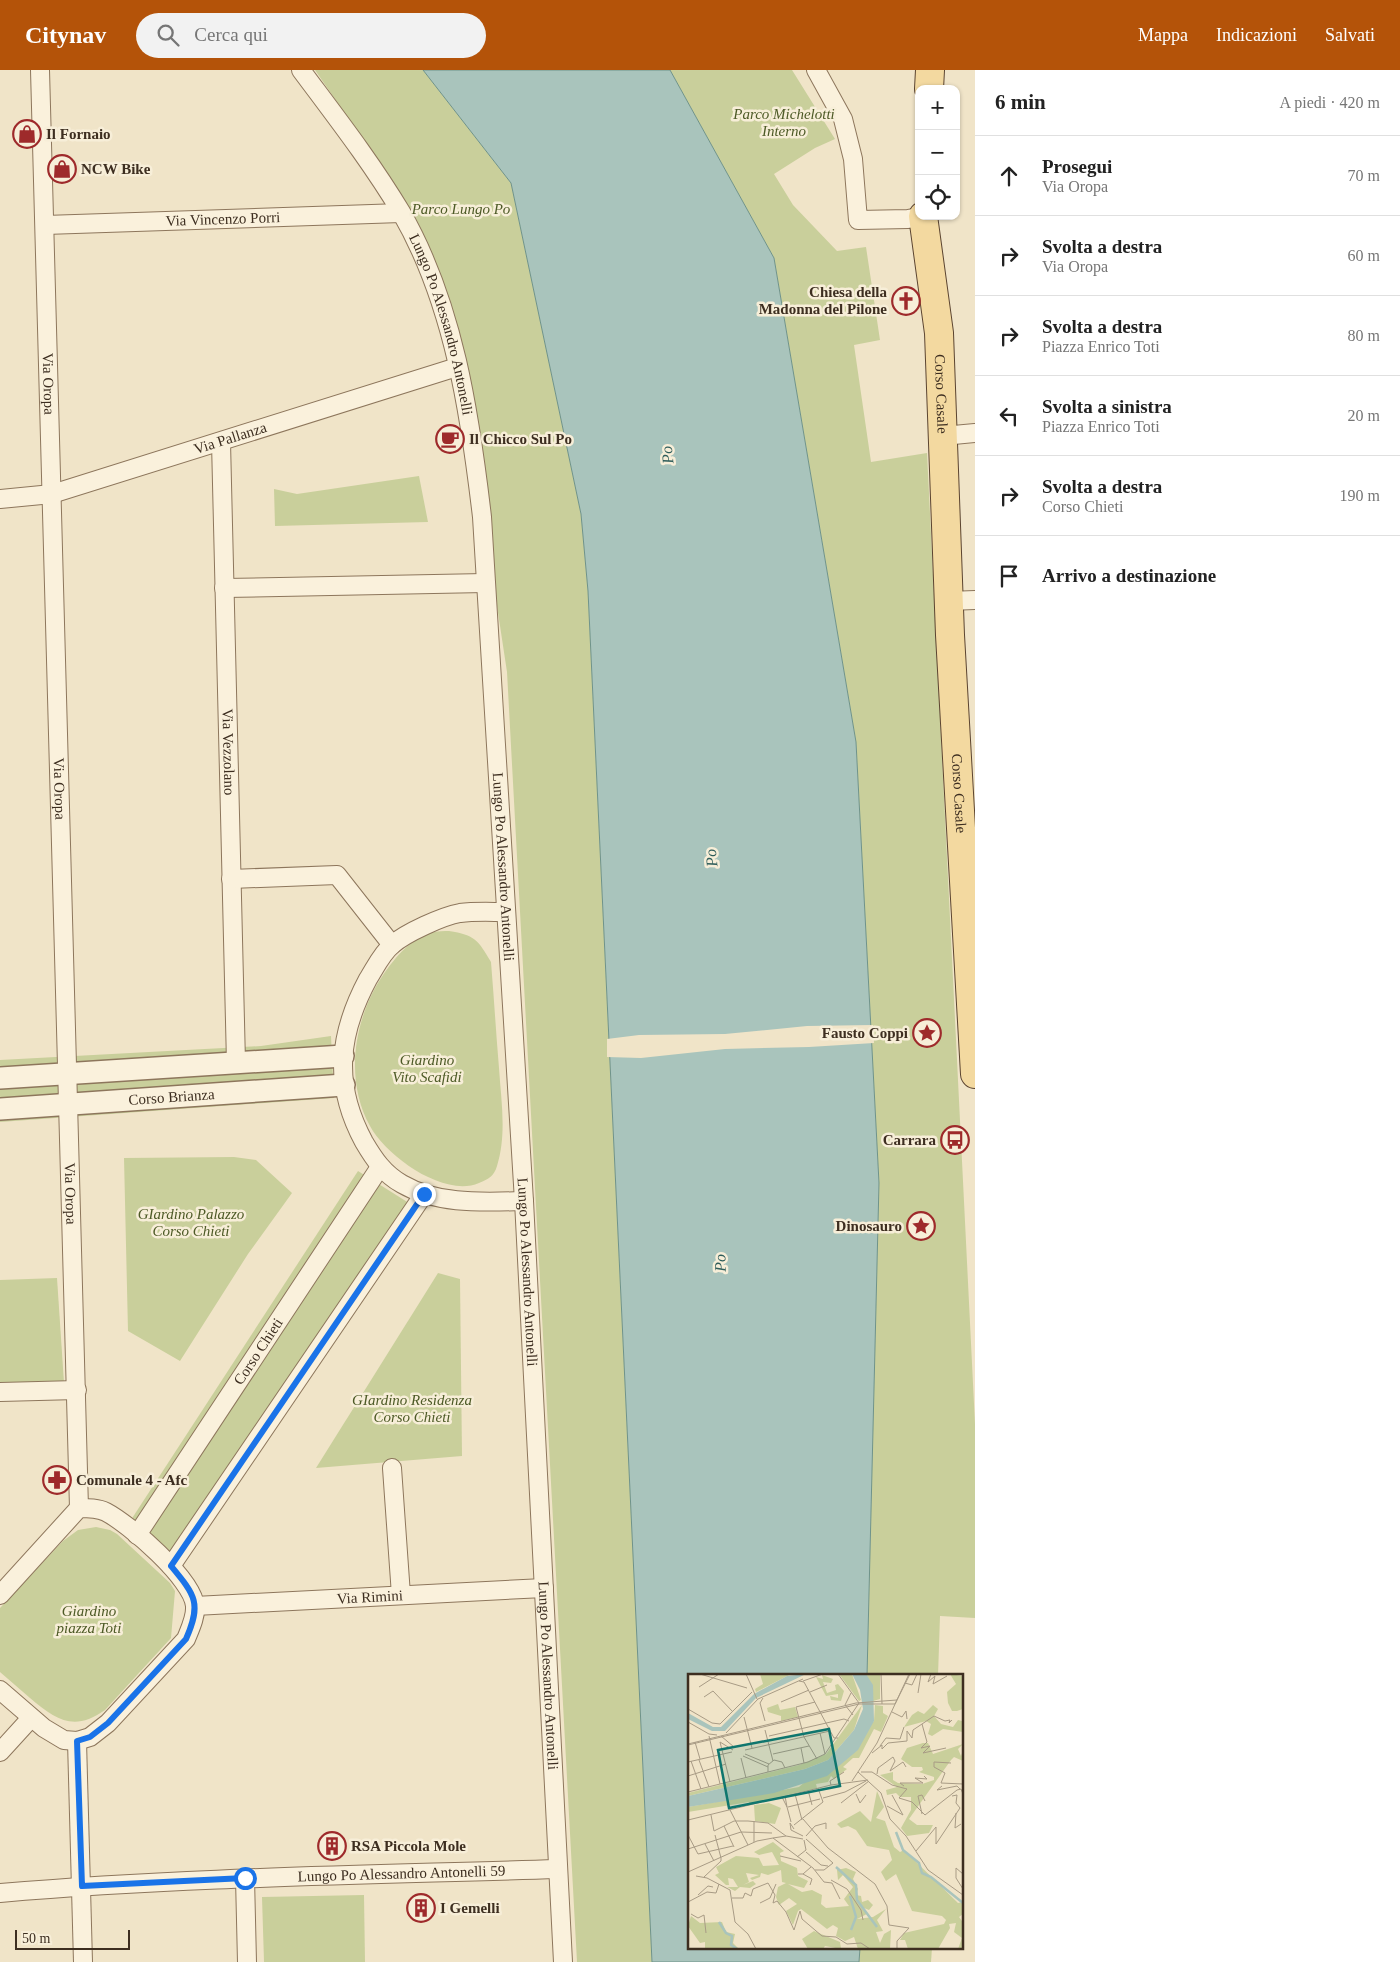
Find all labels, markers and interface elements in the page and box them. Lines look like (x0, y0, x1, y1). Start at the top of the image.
search box (136, 13, 486, 58)
icon: search (154, 21, 182, 49)
text: Citynav (25, 22, 106, 48)
text: Cerca qui (194, 24, 268, 45)
text: Mappa (1138, 25, 1188, 45)
text: Indicazioni (1216, 25, 1297, 45)
text: Salvati (1325, 25, 1375, 45)
map controls (915, 85, 960, 220)
button: + (915, 85, 960, 130)
text: 6 min (995, 90, 1046, 114)
text: A piedi · 420 m (1280, 94, 1380, 111)
park label: Parco Michelotti Interno (732, 106, 835, 139)
shop icon: Il Fornaio (12, 119, 42, 149)
place label: Il Fornaio (46, 126, 111, 142)
button: − (915, 130, 960, 175)
shop icon: NCW Bike (47, 154, 77, 184)
text: Prosegui (1042, 156, 1112, 177)
place label: NCW Bike (81, 161, 151, 177)
icon: ahead (995, 162, 1023, 190)
text: 70 m (1348, 167, 1380, 184)
button: locate (915, 175, 960, 220)
text: Via Oropa (1042, 178, 1108, 195)
park label: Parco Lungo Po (411, 201, 511, 217)
street label: Via Vincenzo Porri (165, 209, 280, 229)
street label: Lungo Po Alessandro Antonelli (406, 231, 476, 416)
text: Svolta a destra (1042, 236, 1162, 257)
icon: right (995, 242, 1023, 270)
text: 60 m (1348, 247, 1380, 264)
text: Via Oropa (1042, 258, 1108, 275)
place label: Chiesa della Madonna del Pilone (759, 284, 887, 317)
church icon: Chiesa della Madonna del Pilone (891, 286, 921, 316)
text: Svolta a destra (1042, 316, 1162, 337)
icon: right (995, 322, 1023, 350)
text: 80 m (1348, 327, 1380, 344)
text: Piazza Enrico Toti (1042, 338, 1160, 355)
street label: Via Oropa (40, 353, 57, 415)
street label: Corso Casale (932, 354, 951, 434)
text: Svolta a sinistra (1042, 396, 1172, 417)
icon: left (995, 402, 1023, 430)
text: 20 m (1348, 407, 1380, 424)
text: Piazza Enrico Toti (1042, 418, 1160, 435)
street label: Via Pallanza (192, 419, 269, 457)
cafe icon: Il Chicco Sul Po (435, 424, 465, 454)
place label: Il Chicco Sul Po (469, 431, 572, 447)
water label: Po (658, 445, 676, 466)
text: Svolta a destra (1042, 476, 1162, 497)
icon: right (995, 482, 1023, 510)
text: 190 m (1340, 487, 1380, 504)
text: Corso Chieti (1042, 498, 1123, 515)
icon: arrive (995, 562, 1023, 590)
text: Arrivo a destinazione (1042, 565, 1216, 586)
street label: Via Vezzolano (219, 708, 238, 795)
street label: Corso Casale (949, 753, 969, 834)
street label: Via Oropa (51, 758, 68, 820)
street label: Lungo Po Alessandro Antonelli (490, 772, 517, 962)
water label: Po (702, 848, 720, 869)
place icon: Fausto Coppi (912, 1018, 942, 1048)
place label: Fausto Coppi (822, 1025, 908, 1041)
park label: Giardino Vito Scafidi (392, 1052, 462, 1085)
street label: Corso Brianza (128, 1086, 216, 1108)
bus stop icon: Carrara (940, 1125, 970, 1155)
place label: Carrara (883, 1132, 936, 1148)
street label: Via Oropa (62, 1162, 79, 1225)
street label: Lungo Po Alessandro Antonelli (515, 1177, 540, 1367)
route end (413, 1183, 436, 1206)
park label: GIardino Palazzo Corso Chieti (138, 1206, 245, 1239)
place icon: Dinosauro (906, 1211, 936, 1241)
place label: Dinosauro (836, 1218, 902, 1234)
water label: Po (711, 1254, 729, 1273)
street label: Corso Chieti (231, 1315, 286, 1388)
park label: GIardino Residenza Corso Chieti (352, 1392, 472, 1425)
pharmacy icon: Comunale 4 - Afc (42, 1465, 72, 1495)
place label: Comunale 4 - Afc (76, 1472, 188, 1488)
street label: Lungo Po Alessandro Antonelli (535, 1581, 561, 1770)
street label: Via Rimini (336, 1587, 403, 1607)
park label: Giardino piazza Toti (56, 1603, 121, 1636)
inset map (688, 1674, 962, 1950)
building icon: RSA Piccola Mole (317, 1831, 347, 1861)
place label: RSA Piccola Mole (351, 1838, 466, 1854)
street label: Lungo Po Alessandro Antonelli 59 (297, 1863, 505, 1885)
route start (234, 1867, 257, 1890)
building icon: I Gemelli (406, 1893, 436, 1923)
place label: I Gemelli (440, 1900, 500, 1916)
scale bar (15, 1927, 130, 1950)
text: 50 m (22, 1931, 50, 1946)

